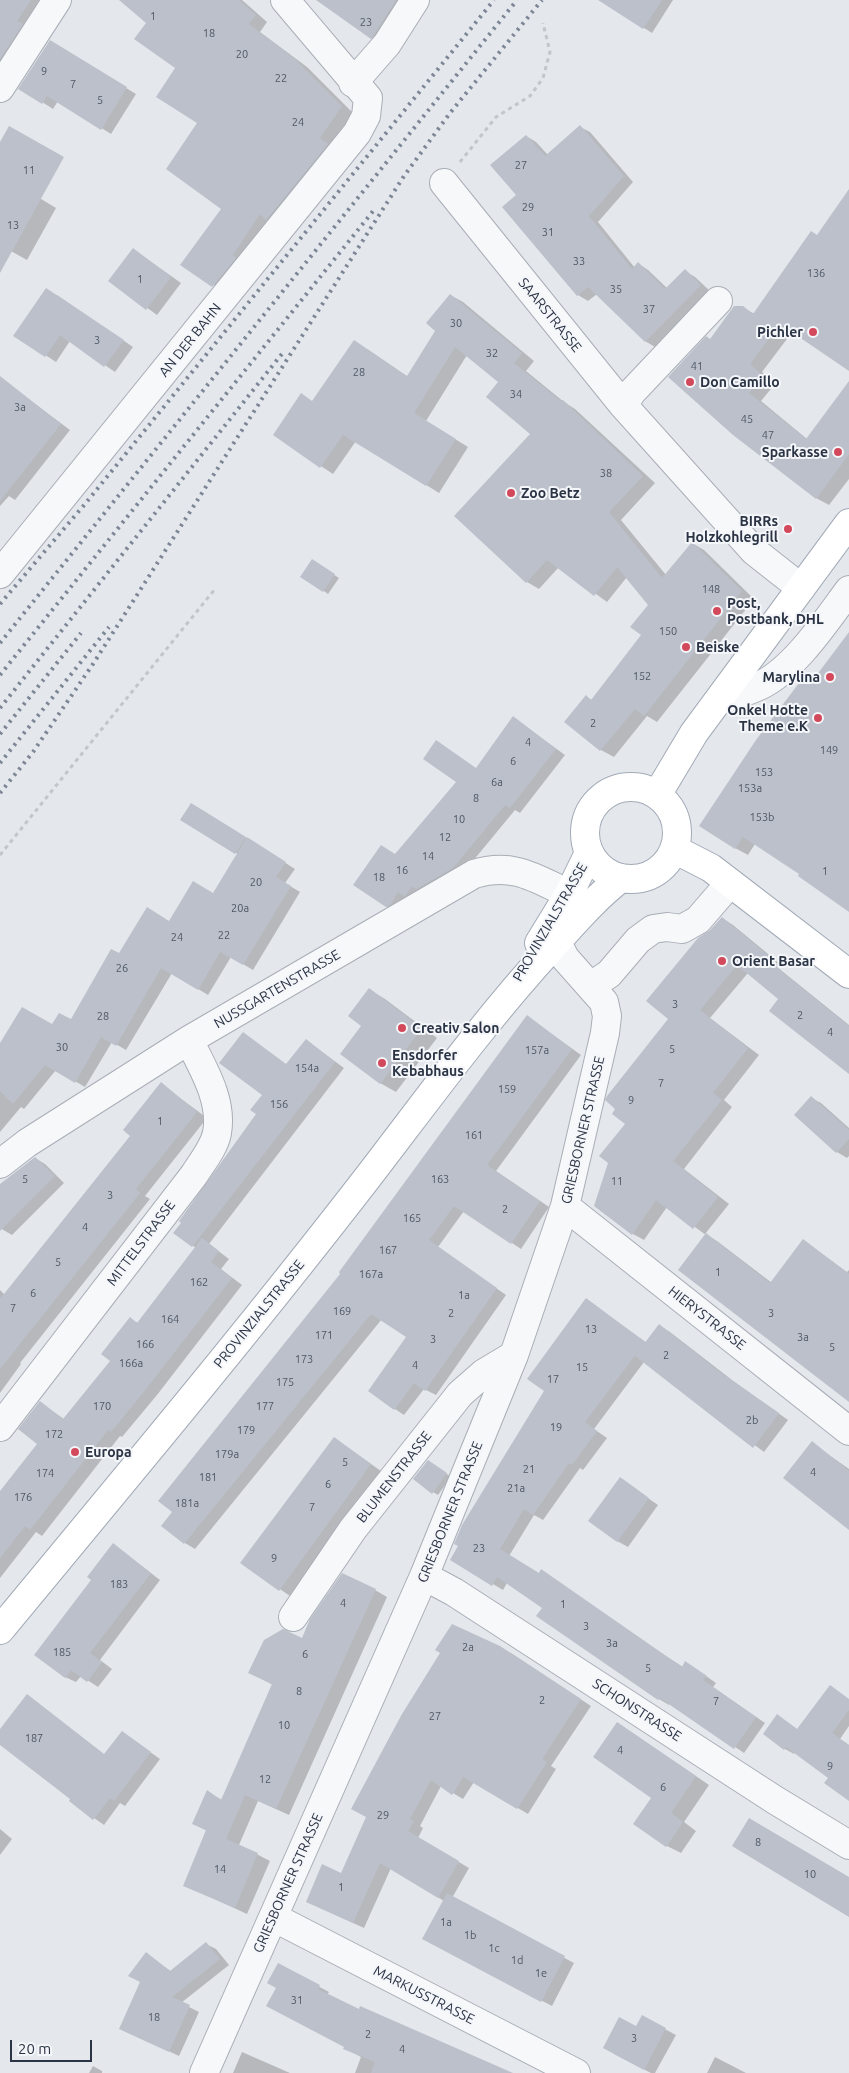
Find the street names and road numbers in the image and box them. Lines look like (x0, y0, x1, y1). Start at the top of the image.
street label: SAARSTRASSE (515, 274, 585, 356)
street label: AN DER BAHN (155, 300, 225, 380)
street label: PROVINZIALSTRASSE (509, 860, 591, 984)
street label: NUSSGARTENSTRASSE (211, 946, 343, 1032)
street label: GRIESBORNER STRASSE (558, 1054, 608, 1206)
street label: MITTELSTRASSE (103, 1197, 179, 1289)
street label: PROVINZIALSTRASSE (210, 1257, 308, 1371)
street label: HIERYSTRASSE (665, 1282, 749, 1354)
street label: BLUMENSTRASSE (353, 1428, 435, 1526)
street label: GRIESBORNER STRASSE (414, 1439, 486, 1585)
street label: SCHONSTRASSE (589, 1675, 685, 1745)
street label: GRIESBORNER STRASSE (250, 1811, 326, 1955)
street label: MARKUSSTRASSE (371, 1962, 477, 2028)

